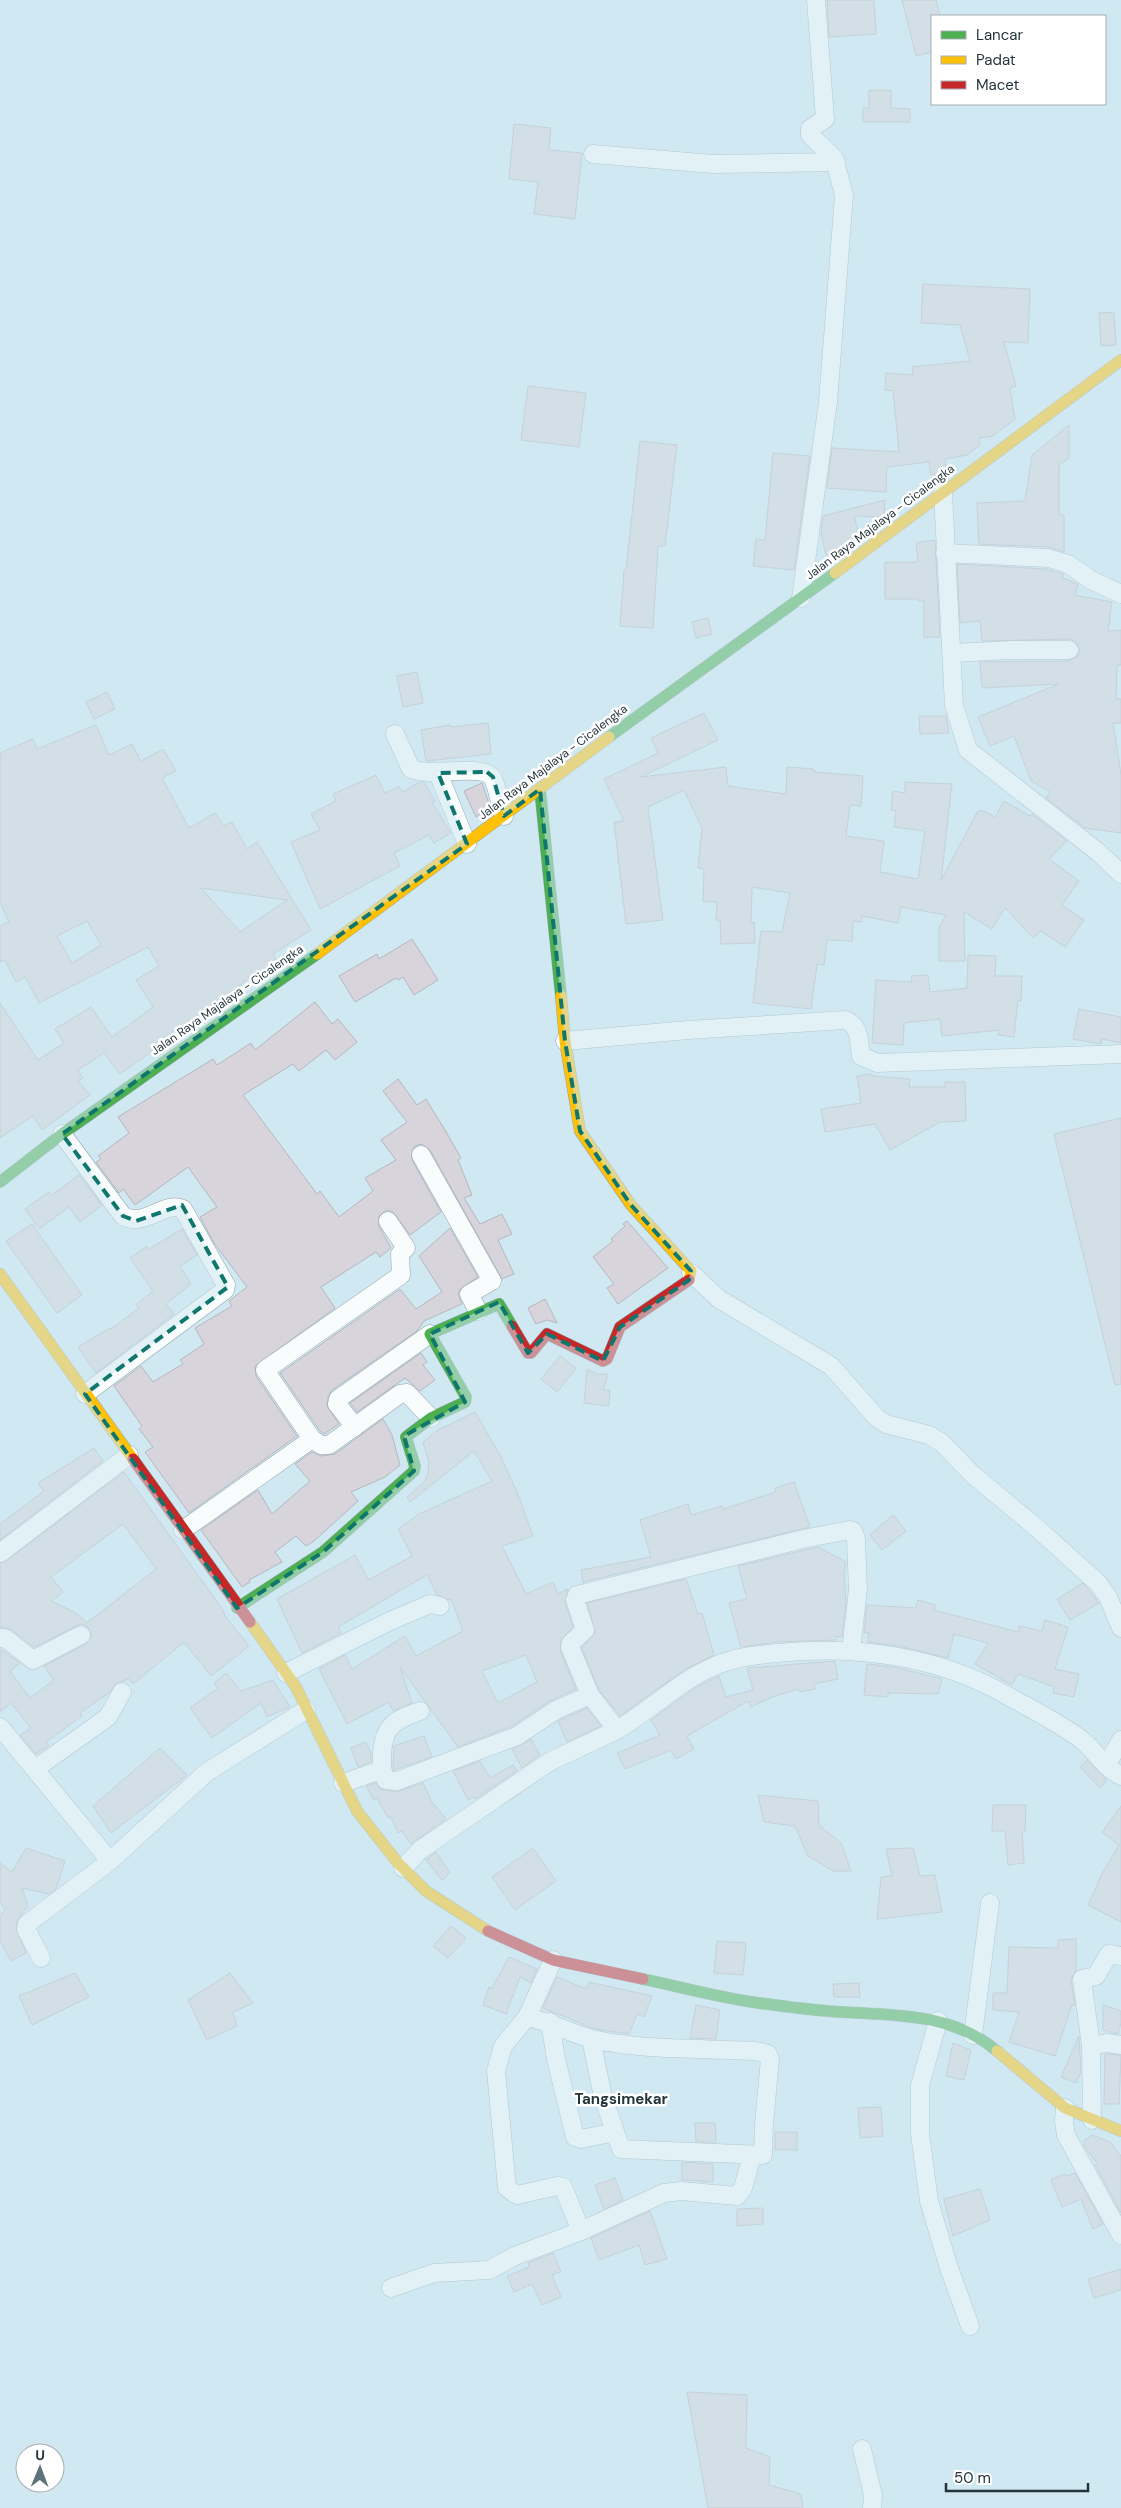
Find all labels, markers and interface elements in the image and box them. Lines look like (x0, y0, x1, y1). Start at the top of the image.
legend (931, 15, 1106, 105)
text: Lancar (976, 25, 1023, 45)
text: Padat (976, 50, 1016, 70)
text: Macet (976, 75, 1020, 95)
street label: Jalan Raya Majalaya - Cicalengka (802, 461, 958, 583)
street label: Jalan Raya Majalaya - Cicalengka (475, 701, 631, 823)
street label: Jalan Raya Majalaya - Cicalengka (148, 941, 306, 1059)
district label: Tangsimekar (574, 2089, 668, 2109)
north arrow (15, 2443, 65, 2493)
text: U (35, 2446, 45, 2464)
scale bar (946, 2460, 1088, 2492)
text: 50 m (954, 2468, 991, 2488)

